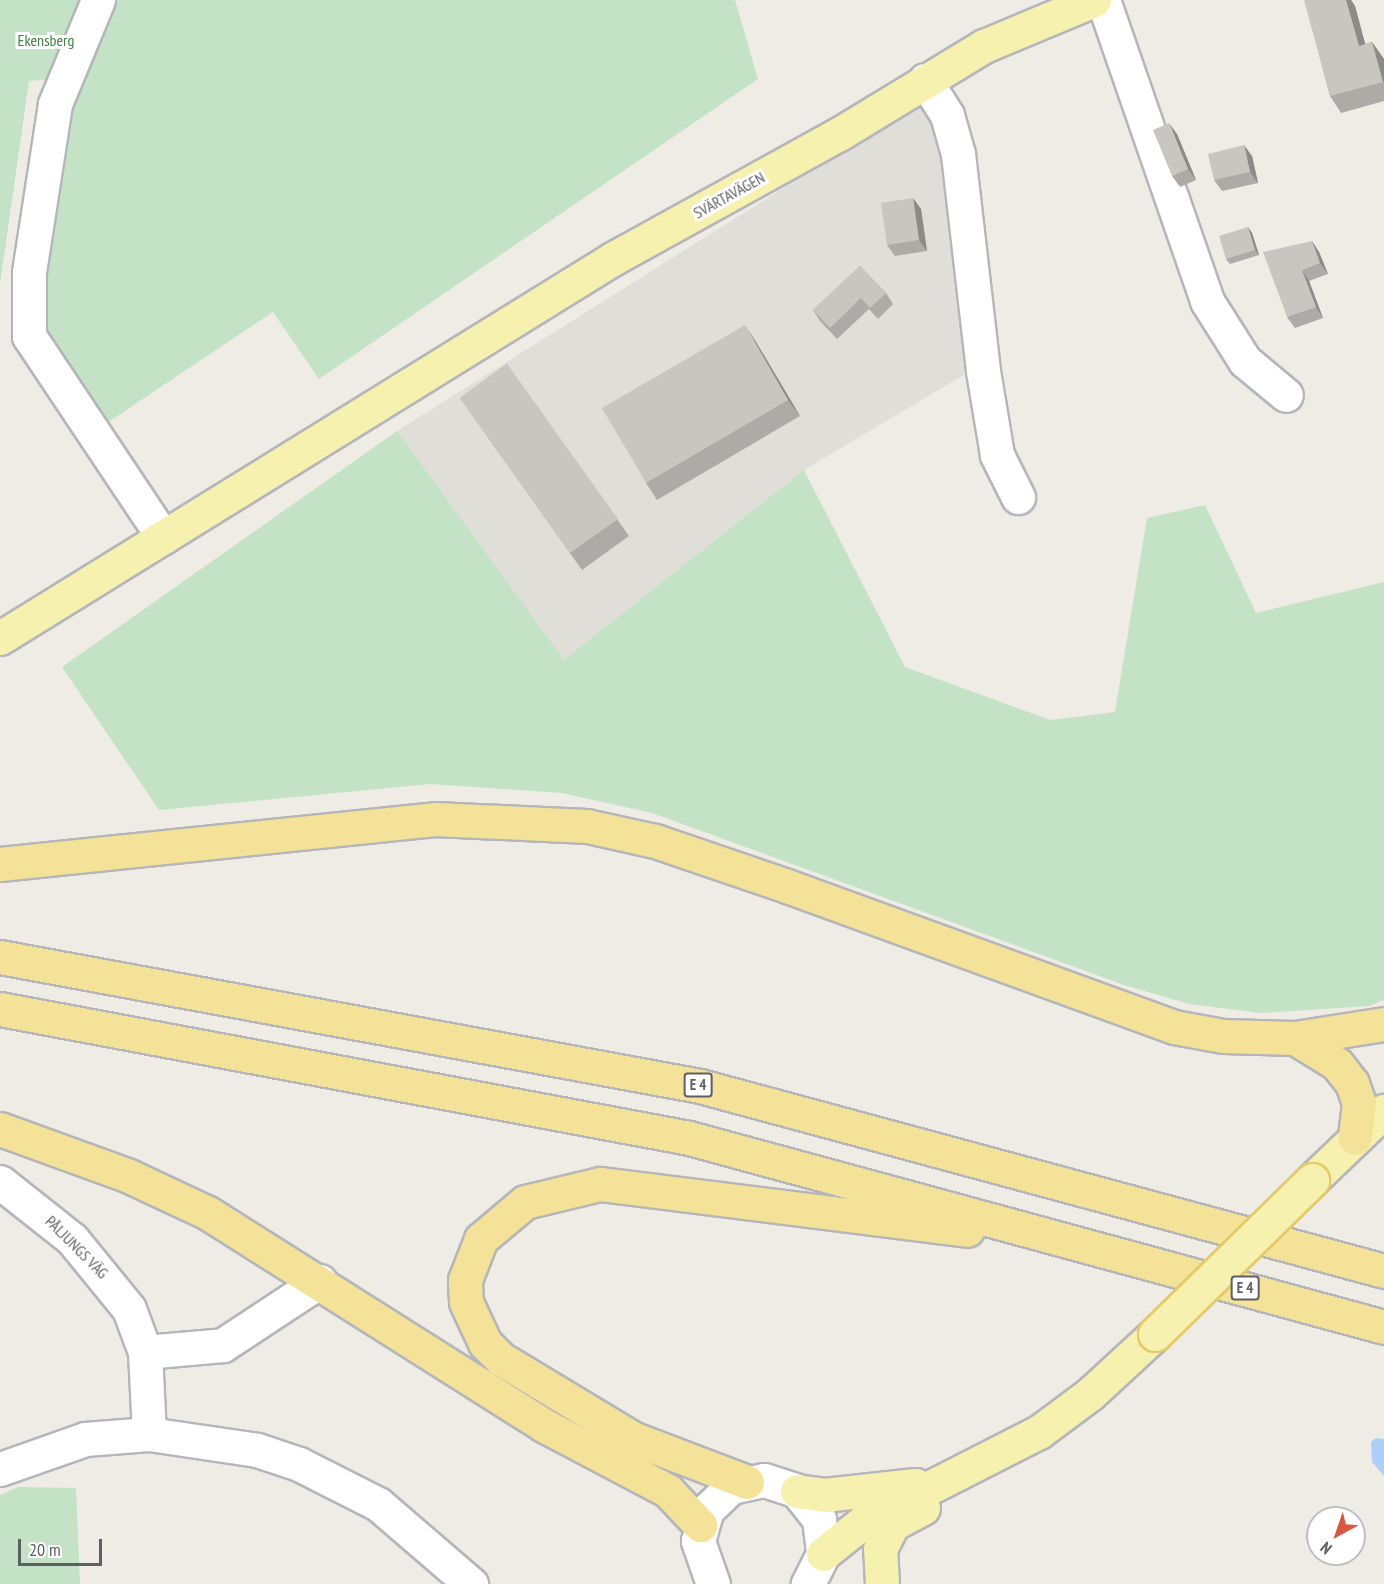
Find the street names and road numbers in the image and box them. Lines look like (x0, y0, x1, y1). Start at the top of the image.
street label: SVÄRTAVÄGEN (690, 168, 768, 222)
road number: E 4 (683, 1073, 713, 1097)
street label: PÅLJUNGS VÄG (41, 1211, 113, 1283)
road number: E 4 (1230, 1276, 1260, 1300)

